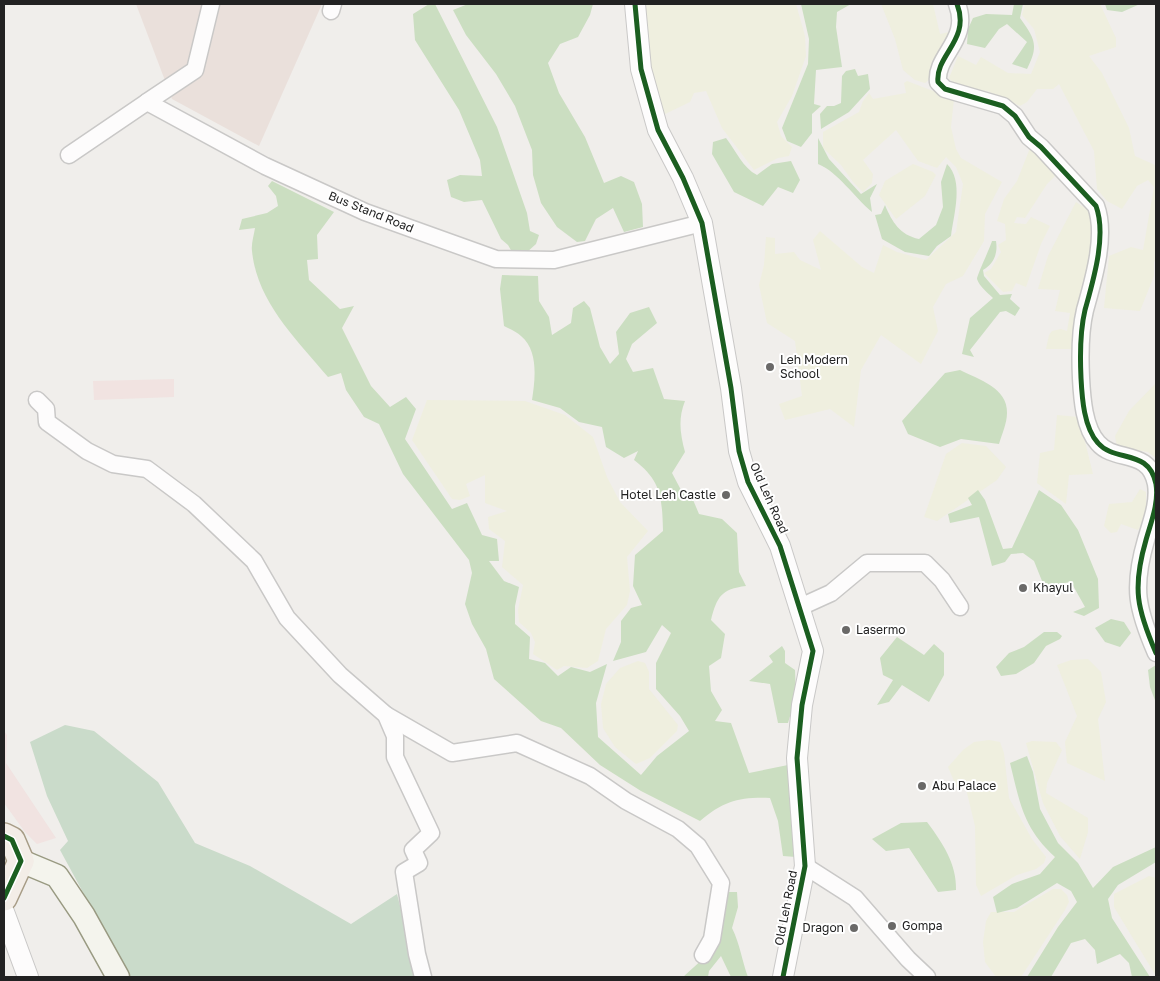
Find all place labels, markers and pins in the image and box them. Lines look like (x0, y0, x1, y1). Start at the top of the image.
place label: Leh Modern School (780, 352, 848, 381)
marker: Leh Modern School (764, 361, 776, 373)
place label: Hotel Leh Castle (620, 487, 716, 502)
marker: Hotel Leh Castle (720, 489, 732, 501)
place label: Khayul (1033, 580, 1073, 595)
marker: Khayul (1017, 582, 1029, 594)
place label: Lasermo (856, 622, 906, 637)
marker: Lasermo (840, 624, 852, 636)
place label: Abu Palace (932, 778, 996, 793)
marker: Abu Palace (916, 780, 928, 792)
place label: Gompa (902, 918, 942, 933)
place label: Dragon (802, 920, 844, 935)
marker: Gompa (886, 920, 898, 932)
marker: Dragon (848, 922, 860, 934)

